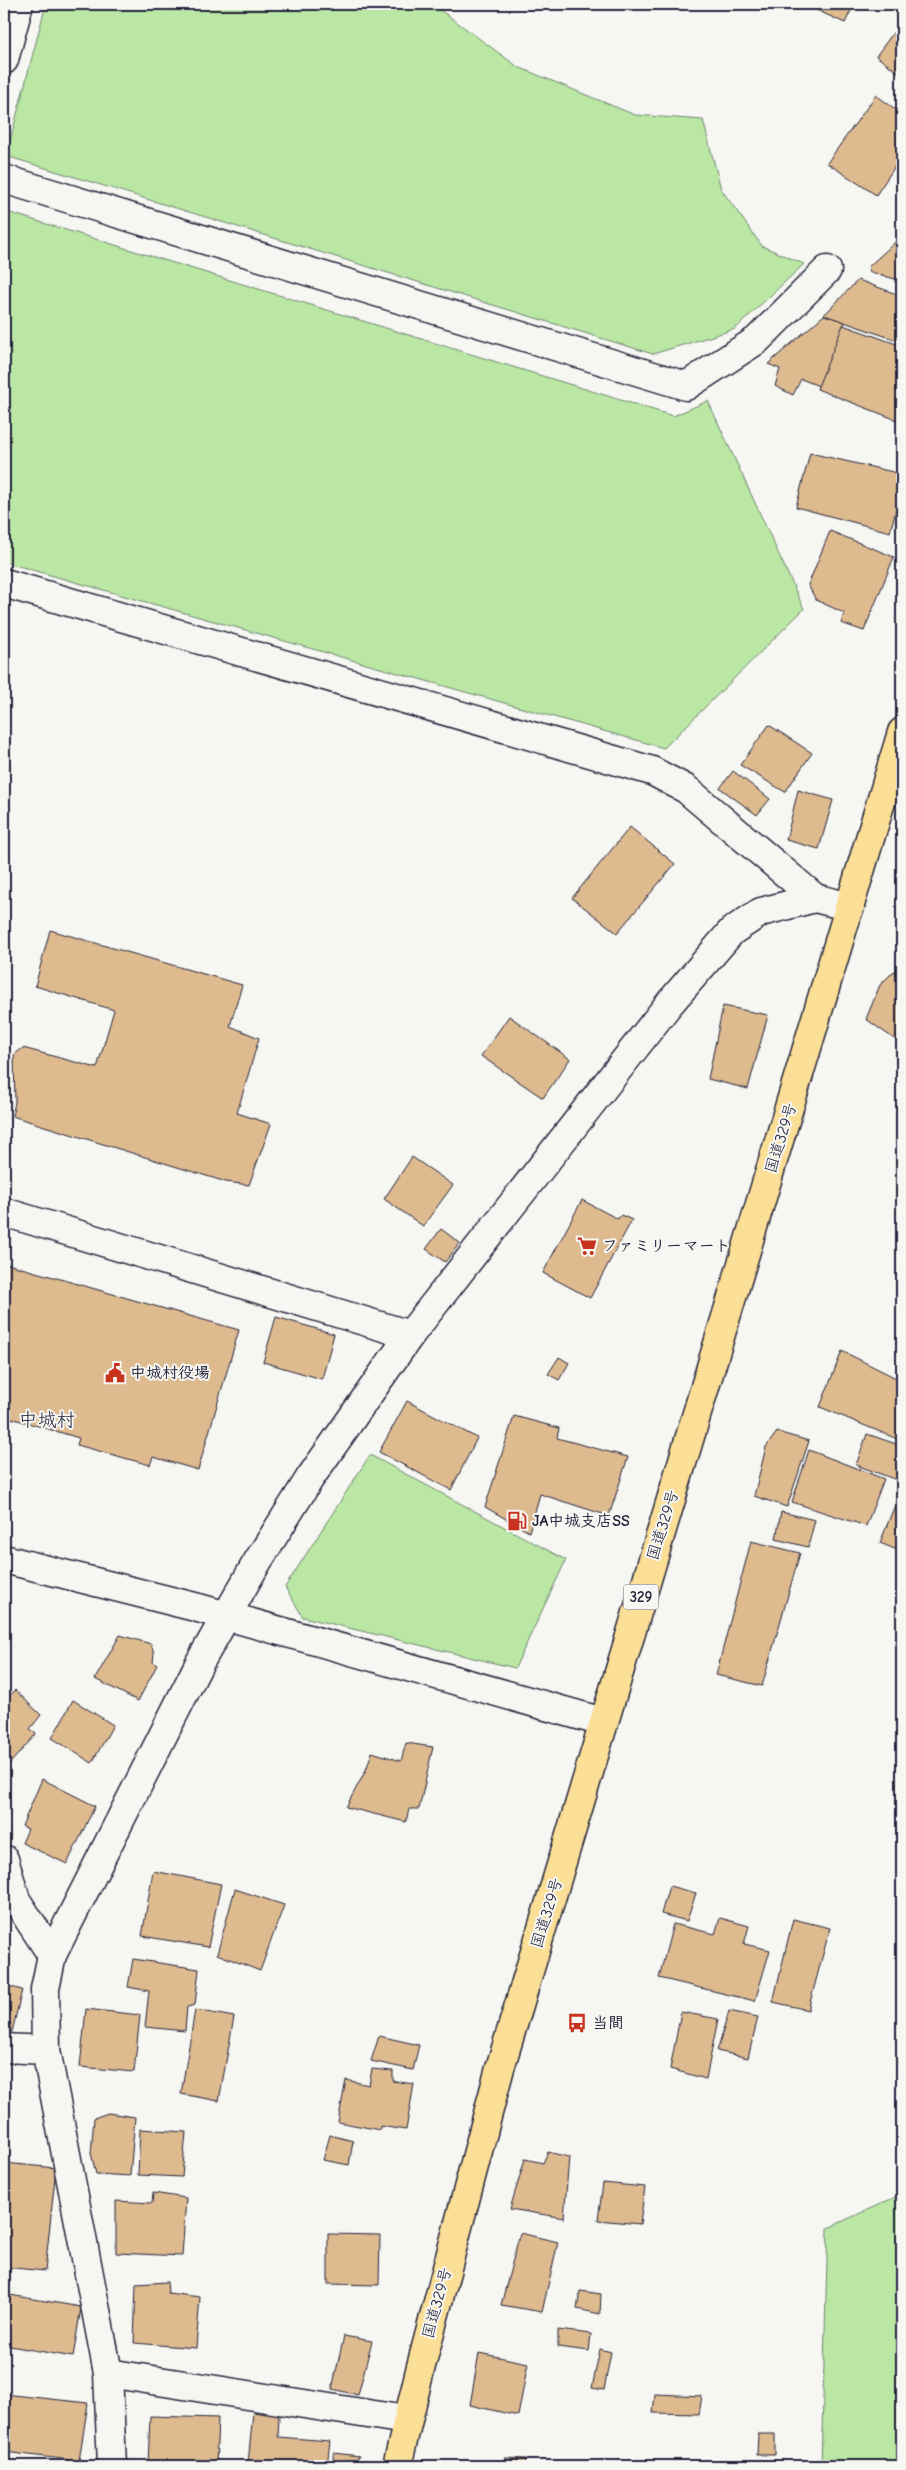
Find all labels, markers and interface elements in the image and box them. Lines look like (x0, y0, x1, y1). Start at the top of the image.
street label: 国道329号 (762, 1100, 800, 1176)
supermarket icon: ファミリーマート (576, 1235, 598, 1257)
place label: ファミリーマート (602, 1237, 731, 1255)
public building icon: 中城村役場 (104, 1362, 126, 1384)
place label: 中城村役場 (130, 1364, 210, 1382)
district label: 中城村 (18, 1409, 76, 1431)
street label: 国道329号 (644, 1487, 682, 1563)
fuel station icon: JA中城支店SS (506, 1510, 528, 1532)
place label: JA中城支店SS (532, 1512, 630, 1530)
road number: 329 (624, 1584, 658, 1610)
street label: 国道329号 (528, 1875, 566, 1951)
bus stop icon: 当間 (566, 2012, 588, 2034)
place label: 当間 (592, 2014, 624, 2032)
street label: 国道329号 (419, 2265, 455, 2341)

